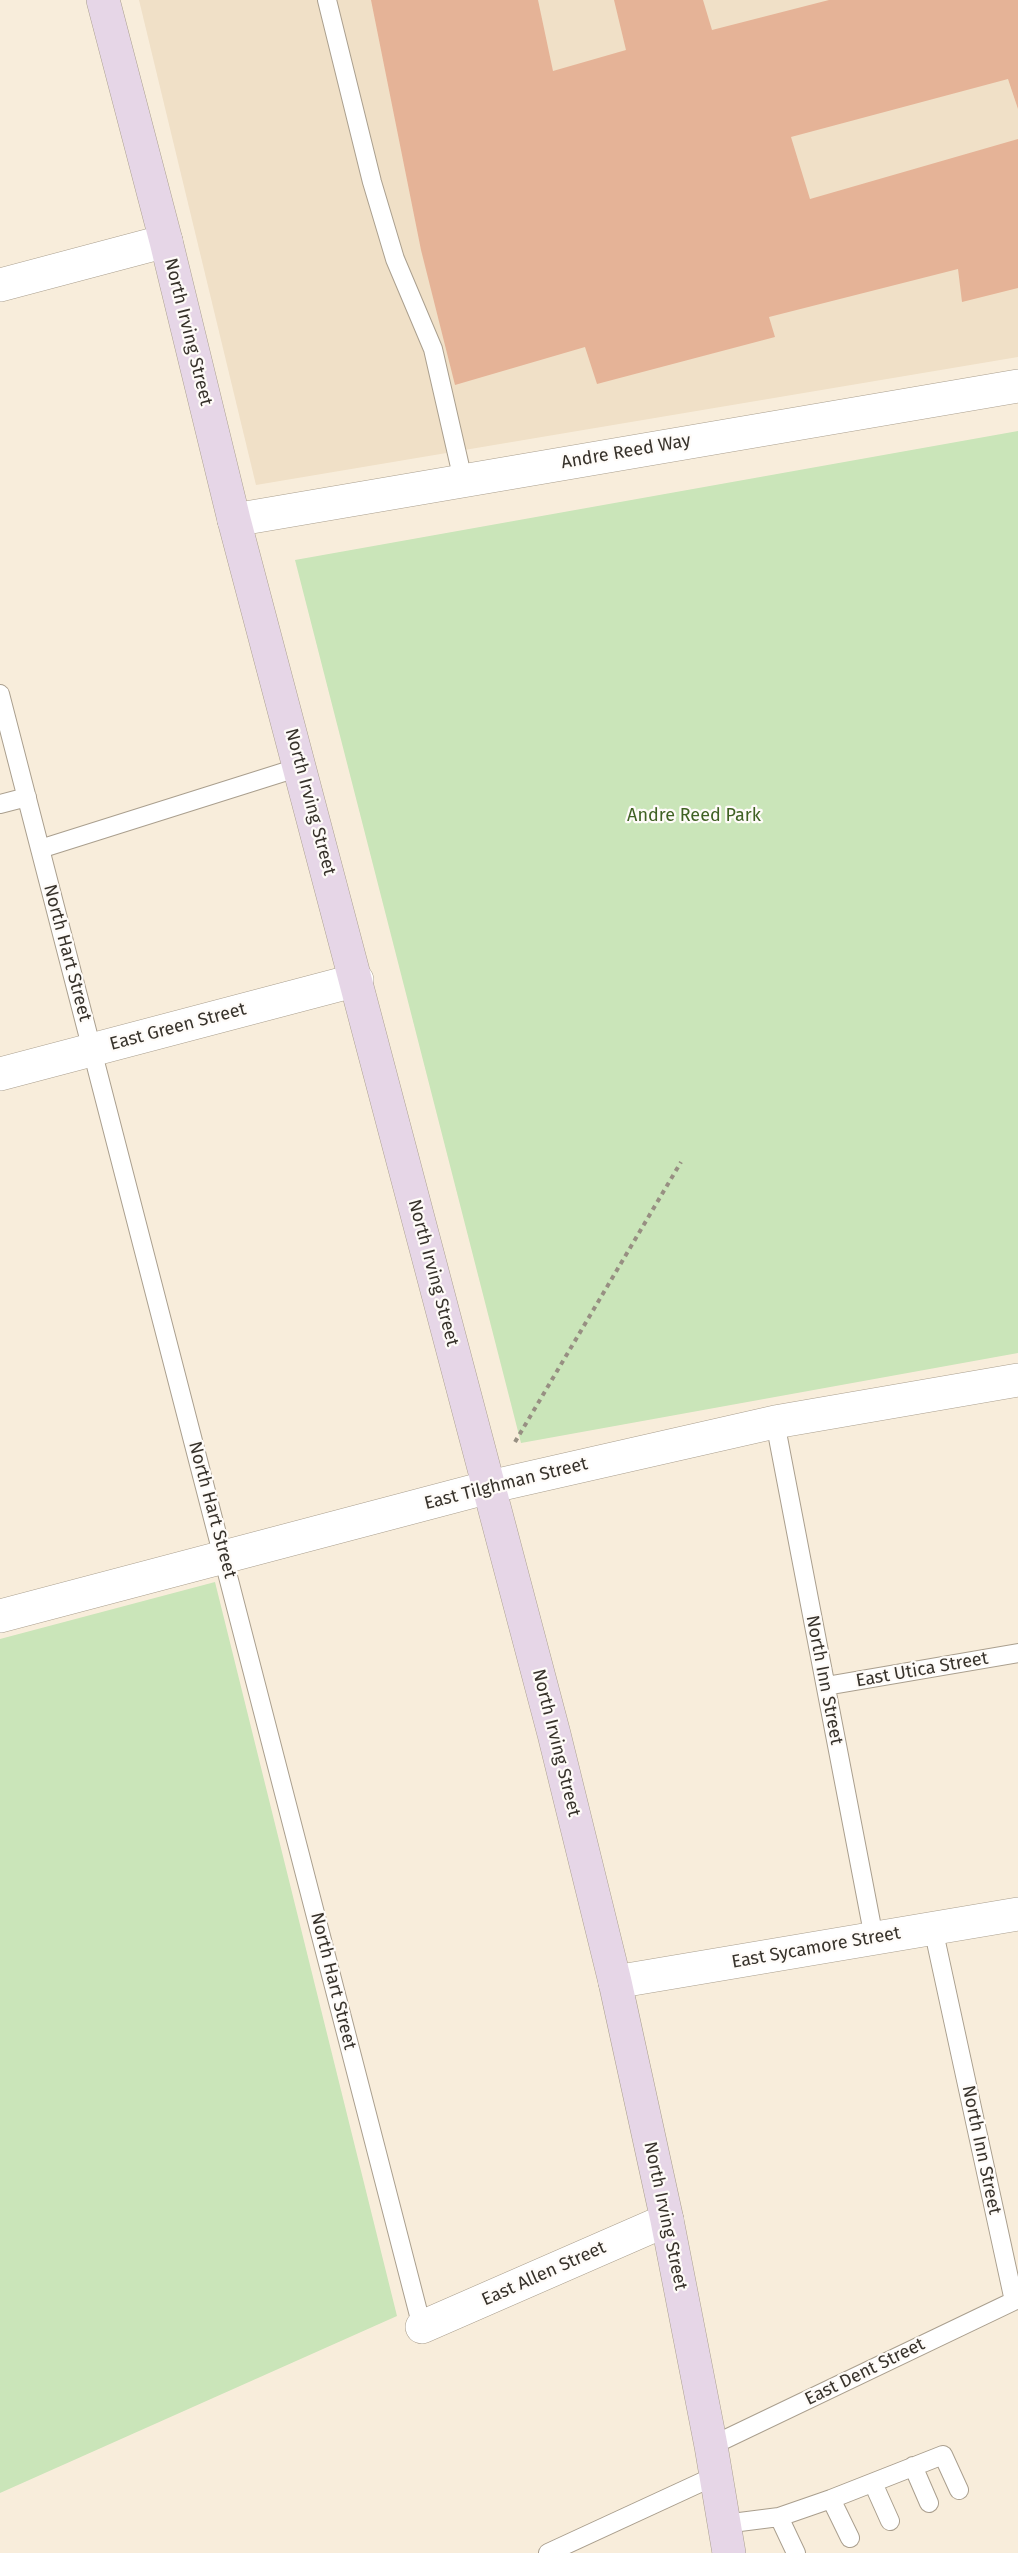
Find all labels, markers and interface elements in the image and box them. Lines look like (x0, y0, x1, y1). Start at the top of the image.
street label: North Irving Street (159, 256, 217, 408)
street label: Andre Reed Way (560, 430, 692, 474)
street label: North Irving Street (280, 726, 340, 878)
park label: Andre Reed Park (627, 805, 761, 827)
street label: North Hart Street (38, 882, 96, 1024)
street label: East Green Street (107, 998, 249, 1056)
street label: North Irving Street (403, 1197, 463, 1349)
street label: North Hart Street (183, 1439, 241, 1581)
street label: East Tilghman Street (422, 1453, 590, 1515)
street label: North Inn Street (801, 1613, 847, 1747)
street label: East Utica Street (854, 1648, 990, 1692)
street label: North Irving Street (527, 1667, 585, 1819)
street label: North Hart Street (306, 1910, 360, 2052)
street label: East Sycamore Street (730, 1923, 902, 1973)
street label: North Inn Street (957, 2083, 1005, 2217)
street label: North Irving Street (639, 2140, 691, 2292)
street label: East Allen Street (479, 2237, 609, 2311)
street label: East Dent Street (802, 2334, 928, 2410)

